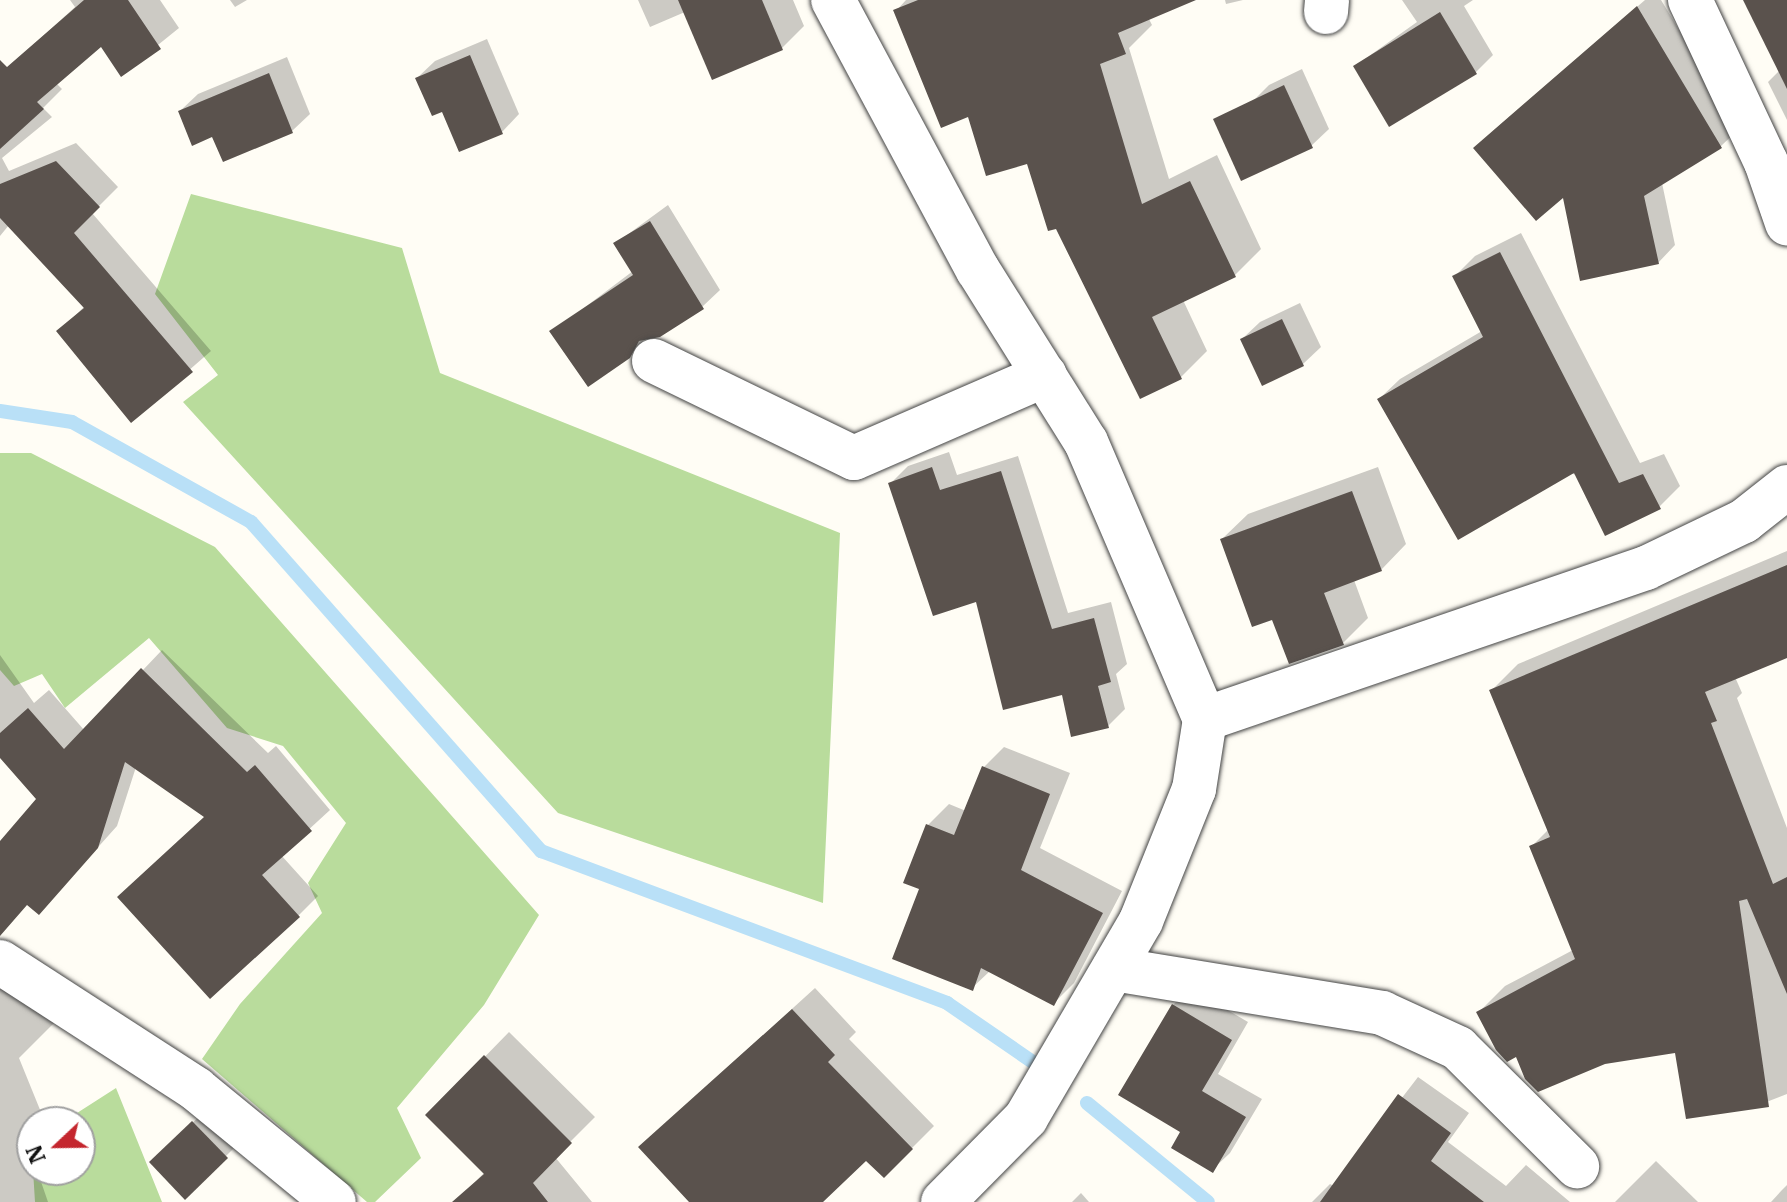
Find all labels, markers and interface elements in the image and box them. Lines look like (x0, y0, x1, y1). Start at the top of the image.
north arrow (16, 1106, 96, 1186)
text: N (18, 1141, 52, 1168)

